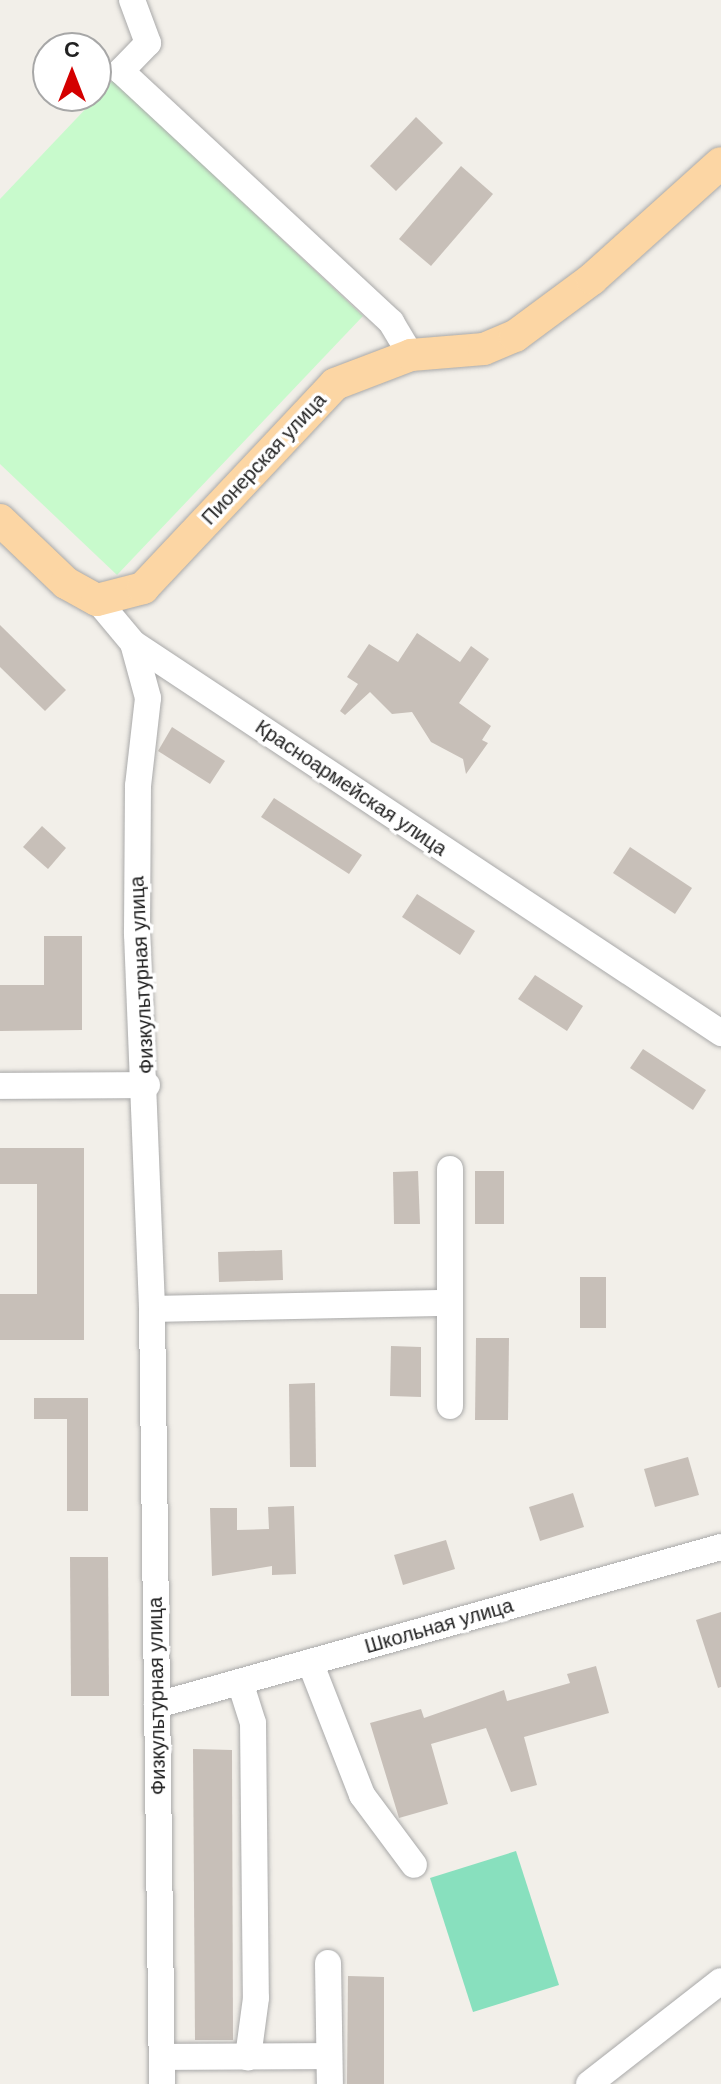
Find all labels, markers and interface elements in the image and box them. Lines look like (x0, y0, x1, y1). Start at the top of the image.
north arrow (32, 32, 112, 112)
text: С (64, 35, 80, 64)
street label: Пионерская улица (197, 388, 331, 530)
street label: Красноармейская улица (251, 715, 451, 861)
street label: Физкультурная улица (125, 875, 159, 1075)
street label: Школьная улица (362, 1593, 516, 1659)
street label: Физкультурная улица (143, 1597, 171, 1795)

